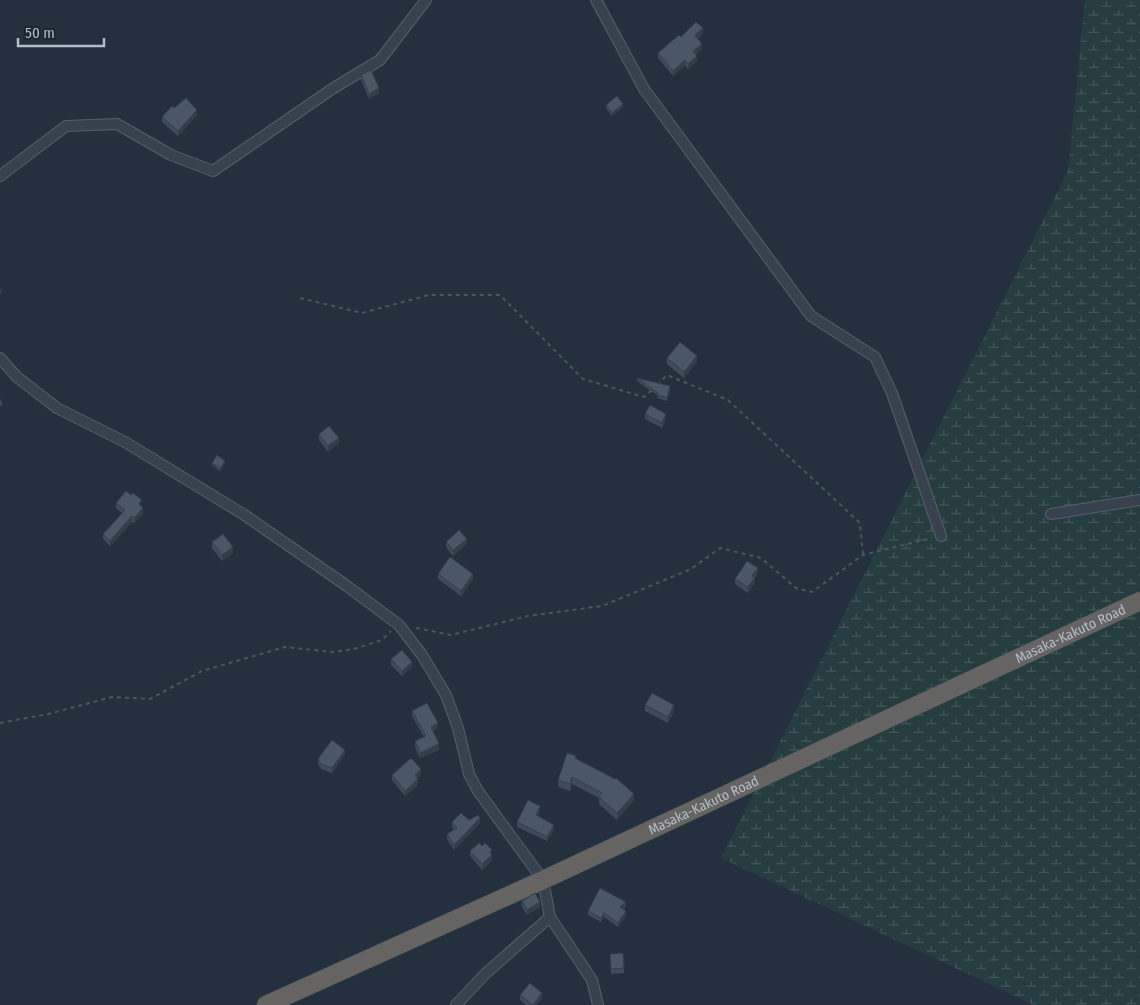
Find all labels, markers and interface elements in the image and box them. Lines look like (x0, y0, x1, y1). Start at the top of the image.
scale bar (18, 15, 104, 47)
text: 50 m (25, 24, 55, 42)
street label: Masaka-Kakuto Road (1013, 601, 1128, 667)
street label: Masaka-Kakuto Road (646, 772, 762, 839)

